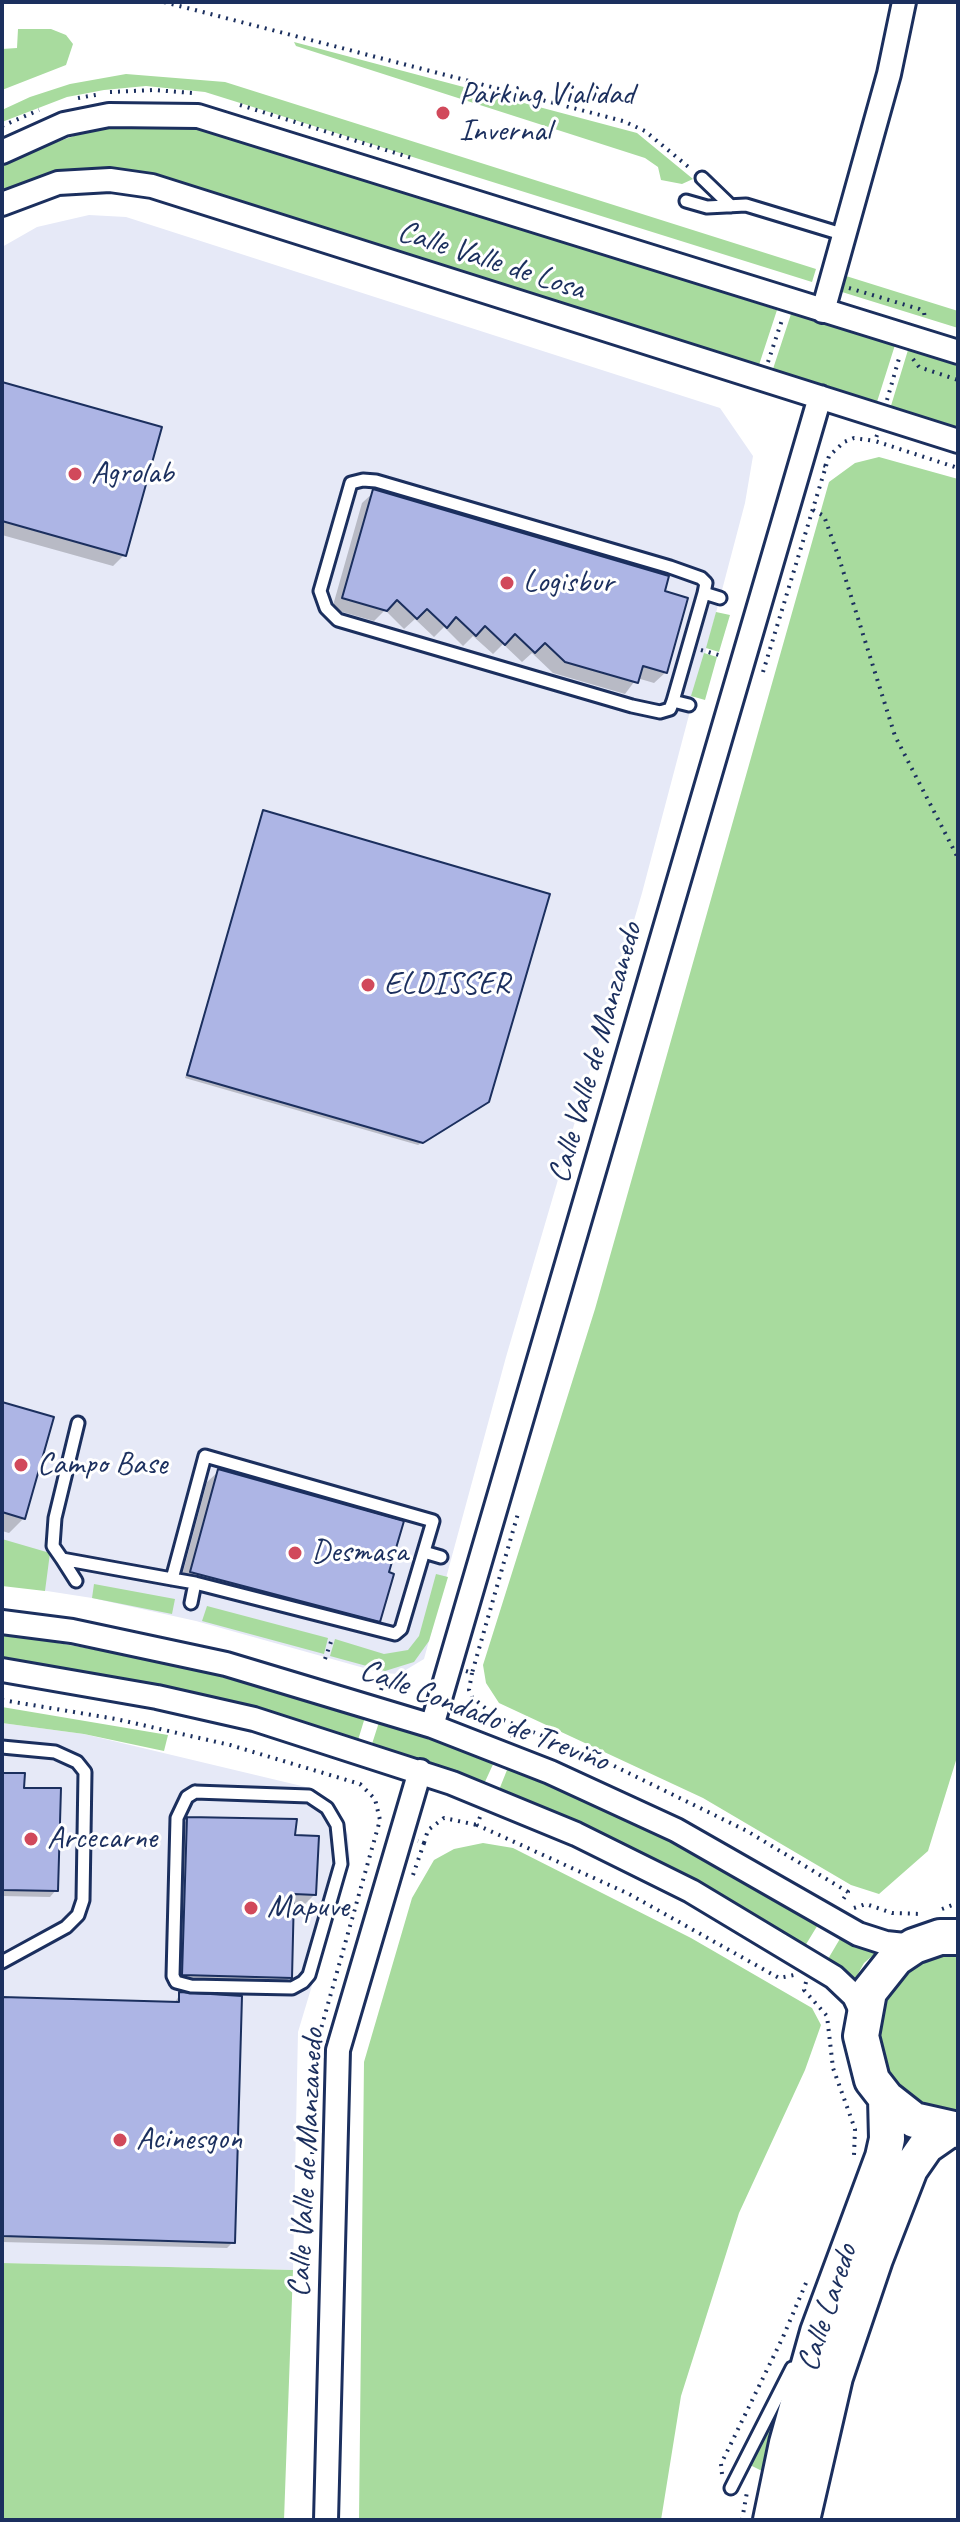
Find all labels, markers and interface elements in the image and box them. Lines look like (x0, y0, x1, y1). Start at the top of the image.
place label: Parking Vialidad Invernal (459, 76, 634, 151)
marker: Parking Vialidad Invernal (434, 104, 452, 122)
street label: Calle Valle de Losa (393, 213, 589, 309)
place label: Agrolab (91, 455, 173, 493)
marker: Agrolab (66, 465, 84, 483)
place label: Logisbur (523, 564, 613, 602)
marker: Logisbur (498, 574, 516, 592)
street label: Calle Valle de Manzanedo (540, 919, 652, 1187)
place label: ELDISSER (384, 966, 509, 1004)
marker: ELDISSER (359, 976, 377, 994)
place label: Campo Base (37, 1446, 167, 1484)
marker: Campo Base (12, 1456, 30, 1474)
place label: Desmasa (311, 1534, 408, 1572)
marker: Desmasa (286, 1544, 304, 1562)
street label: Calle Condado de Treviño (354, 1651, 614, 1781)
place label: Arcecarne (47, 1820, 157, 1858)
marker: Arcecarne (22, 1830, 40, 1848)
place label: Mapuve (267, 1889, 349, 1927)
marker: Mapuve (242, 1899, 260, 1917)
street label: Calle Valle de Manzanedo (281, 2028, 333, 2298)
place label: Acinesgon (136, 2121, 242, 2159)
marker: Acinesgon (111, 2131, 129, 2149)
street label: Calle Laredo (789, 2240, 867, 2376)

